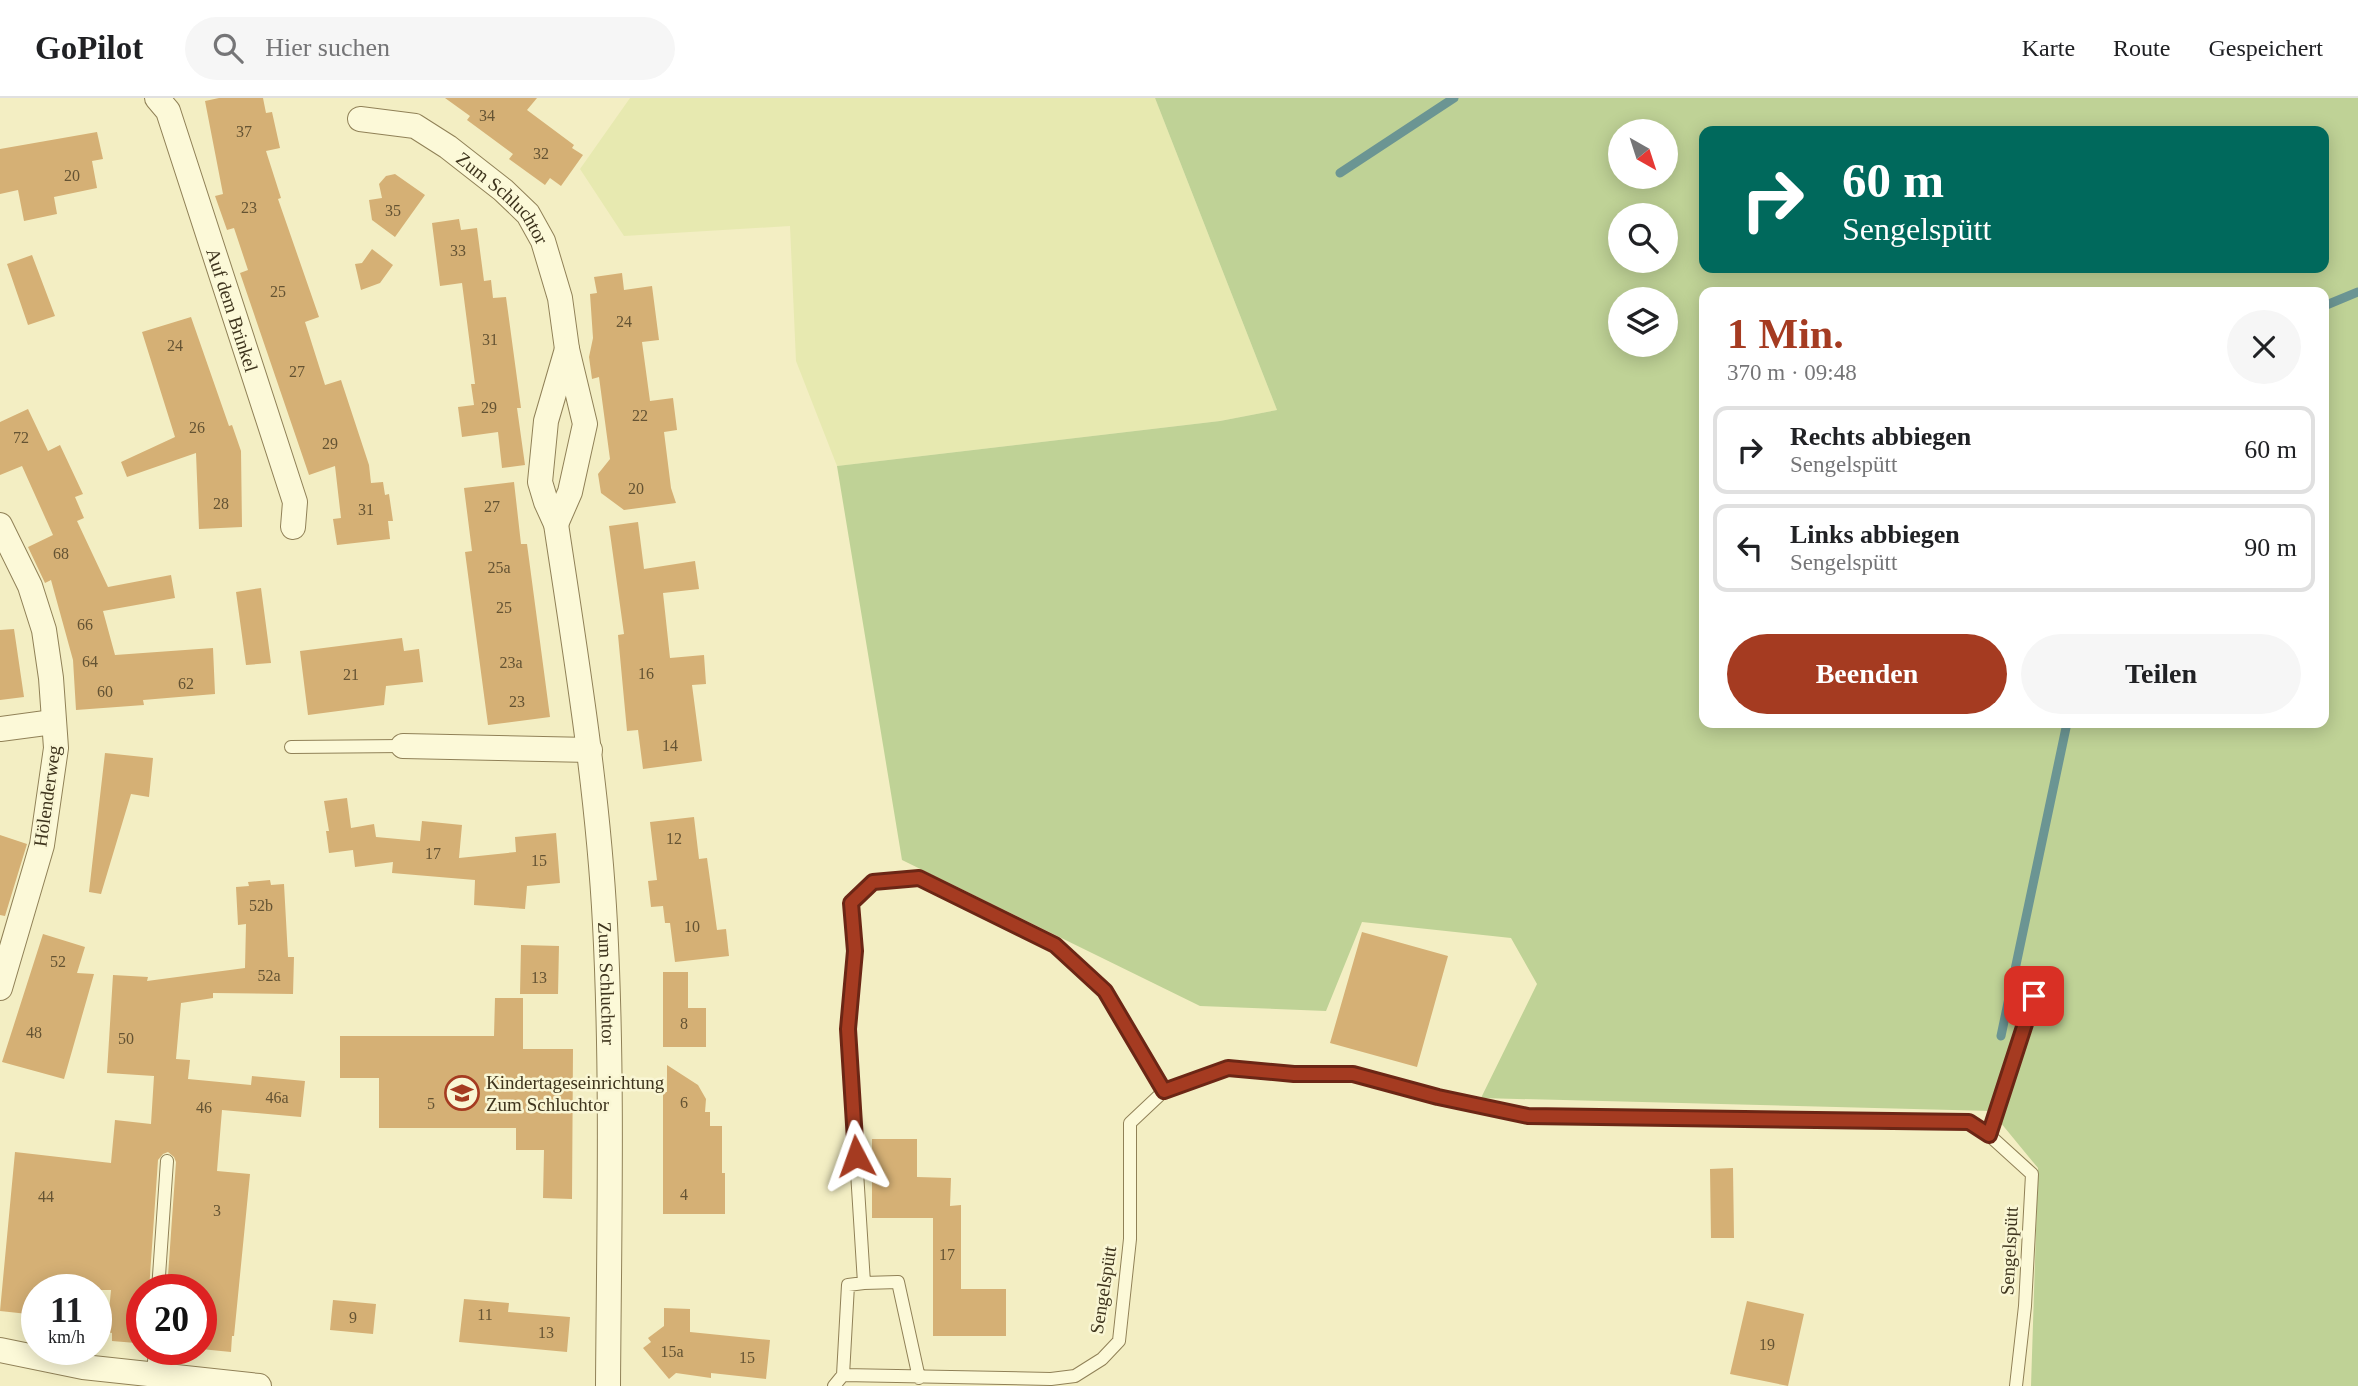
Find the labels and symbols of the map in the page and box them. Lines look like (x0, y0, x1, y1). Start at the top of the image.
house number: 34 (479, 107, 495, 124)
north arrow (1608, 119, 1678, 189)
house number: 37 (236, 123, 252, 140)
house number: 32 (533, 145, 549, 162)
street label: Zum Schluchtor (453, 147, 553, 248)
house number: 20 (64, 167, 80, 184)
house number: 23 (241, 199, 257, 216)
house number: 35 (385, 202, 401, 219)
house number: 33 (450, 242, 466, 259)
street label: Auf dem Brinkel (203, 245, 262, 374)
house number: 25 (270, 283, 286, 300)
house number: 24 (616, 313, 632, 330)
house number: 31 (482, 331, 498, 348)
house number: 24 (167, 337, 183, 354)
house number: 27 (289, 363, 305, 380)
house number: 29 (481, 399, 497, 416)
house number: 22 (632, 407, 648, 424)
house number: 26 (189, 419, 205, 436)
house number: 72 (13, 429, 29, 446)
house number: 29 (322, 435, 338, 452)
house number: 20 (628, 480, 644, 497)
house number: 28 (213, 495, 229, 512)
house number: 27 (484, 498, 500, 515)
house number: 31 (358, 501, 374, 518)
house number: 68 (53, 545, 69, 562)
house number: 25a (487, 559, 511, 576)
house number: 25 (496, 599, 512, 616)
house number: 66 (77, 616, 93, 633)
house number: 64 (82, 653, 98, 670)
house number: 23a (499, 654, 523, 671)
house number: 16 (638, 665, 654, 682)
house number: 21 (343, 666, 359, 683)
house number: 62 (178, 675, 194, 692)
house number: 60 (97, 683, 113, 700)
house number: 23 (509, 693, 525, 710)
house number: 14 (662, 737, 678, 754)
street label: Hölenderweg (29, 743, 65, 848)
house number: 12 (666, 830, 682, 847)
house number: 17 (425, 845, 441, 862)
house number: 15 (531, 852, 547, 869)
house number: 52b (249, 897, 273, 914)
house number: 10 (684, 918, 700, 935)
street label: Zum Schluchtor (594, 921, 620, 1046)
house number: 52 (50, 953, 66, 970)
pin (2004, 966, 2064, 1026)
house number: 52a (257, 967, 281, 984)
house number: 13 (531, 969, 547, 986)
house number: 8 (680, 1015, 688, 1032)
house number: 48 (26, 1024, 42, 1041)
house number: 50 (118, 1030, 134, 1047)
place label: Kindertageseinrichtung Zum Schluchtor (486, 1072, 665, 1115)
school or university icon: Kindertageseinrichtung Zum Schluchtor (443, 1074, 481, 1112)
house number: 46a (265, 1089, 289, 1106)
house number: 6 (680, 1094, 688, 1111)
house number: 5 (427, 1095, 435, 1112)
house number: 46 (196, 1099, 212, 1116)
position arrow (819, 1119, 893, 1193)
house number: 4 (680, 1186, 688, 1203)
house number: 44 (38, 1188, 54, 1205)
house number: 3 (213, 1202, 221, 1219)
street label: Sengelspütt (1996, 1205, 2022, 1296)
street label: Sengelspütt (1086, 1244, 1120, 1335)
house number: 17 (939, 1246, 955, 1263)
speed limit sign: 20 (126, 1274, 217, 1365)
house number: 11 (477, 1306, 493, 1323)
house number: 9 (349, 1309, 357, 1326)
house number: 13 (538, 1324, 554, 1341)
house number: 19 (1759, 1336, 1775, 1353)
house number: 15a (660, 1343, 684, 1360)
house number: 15 (739, 1349, 755, 1366)

